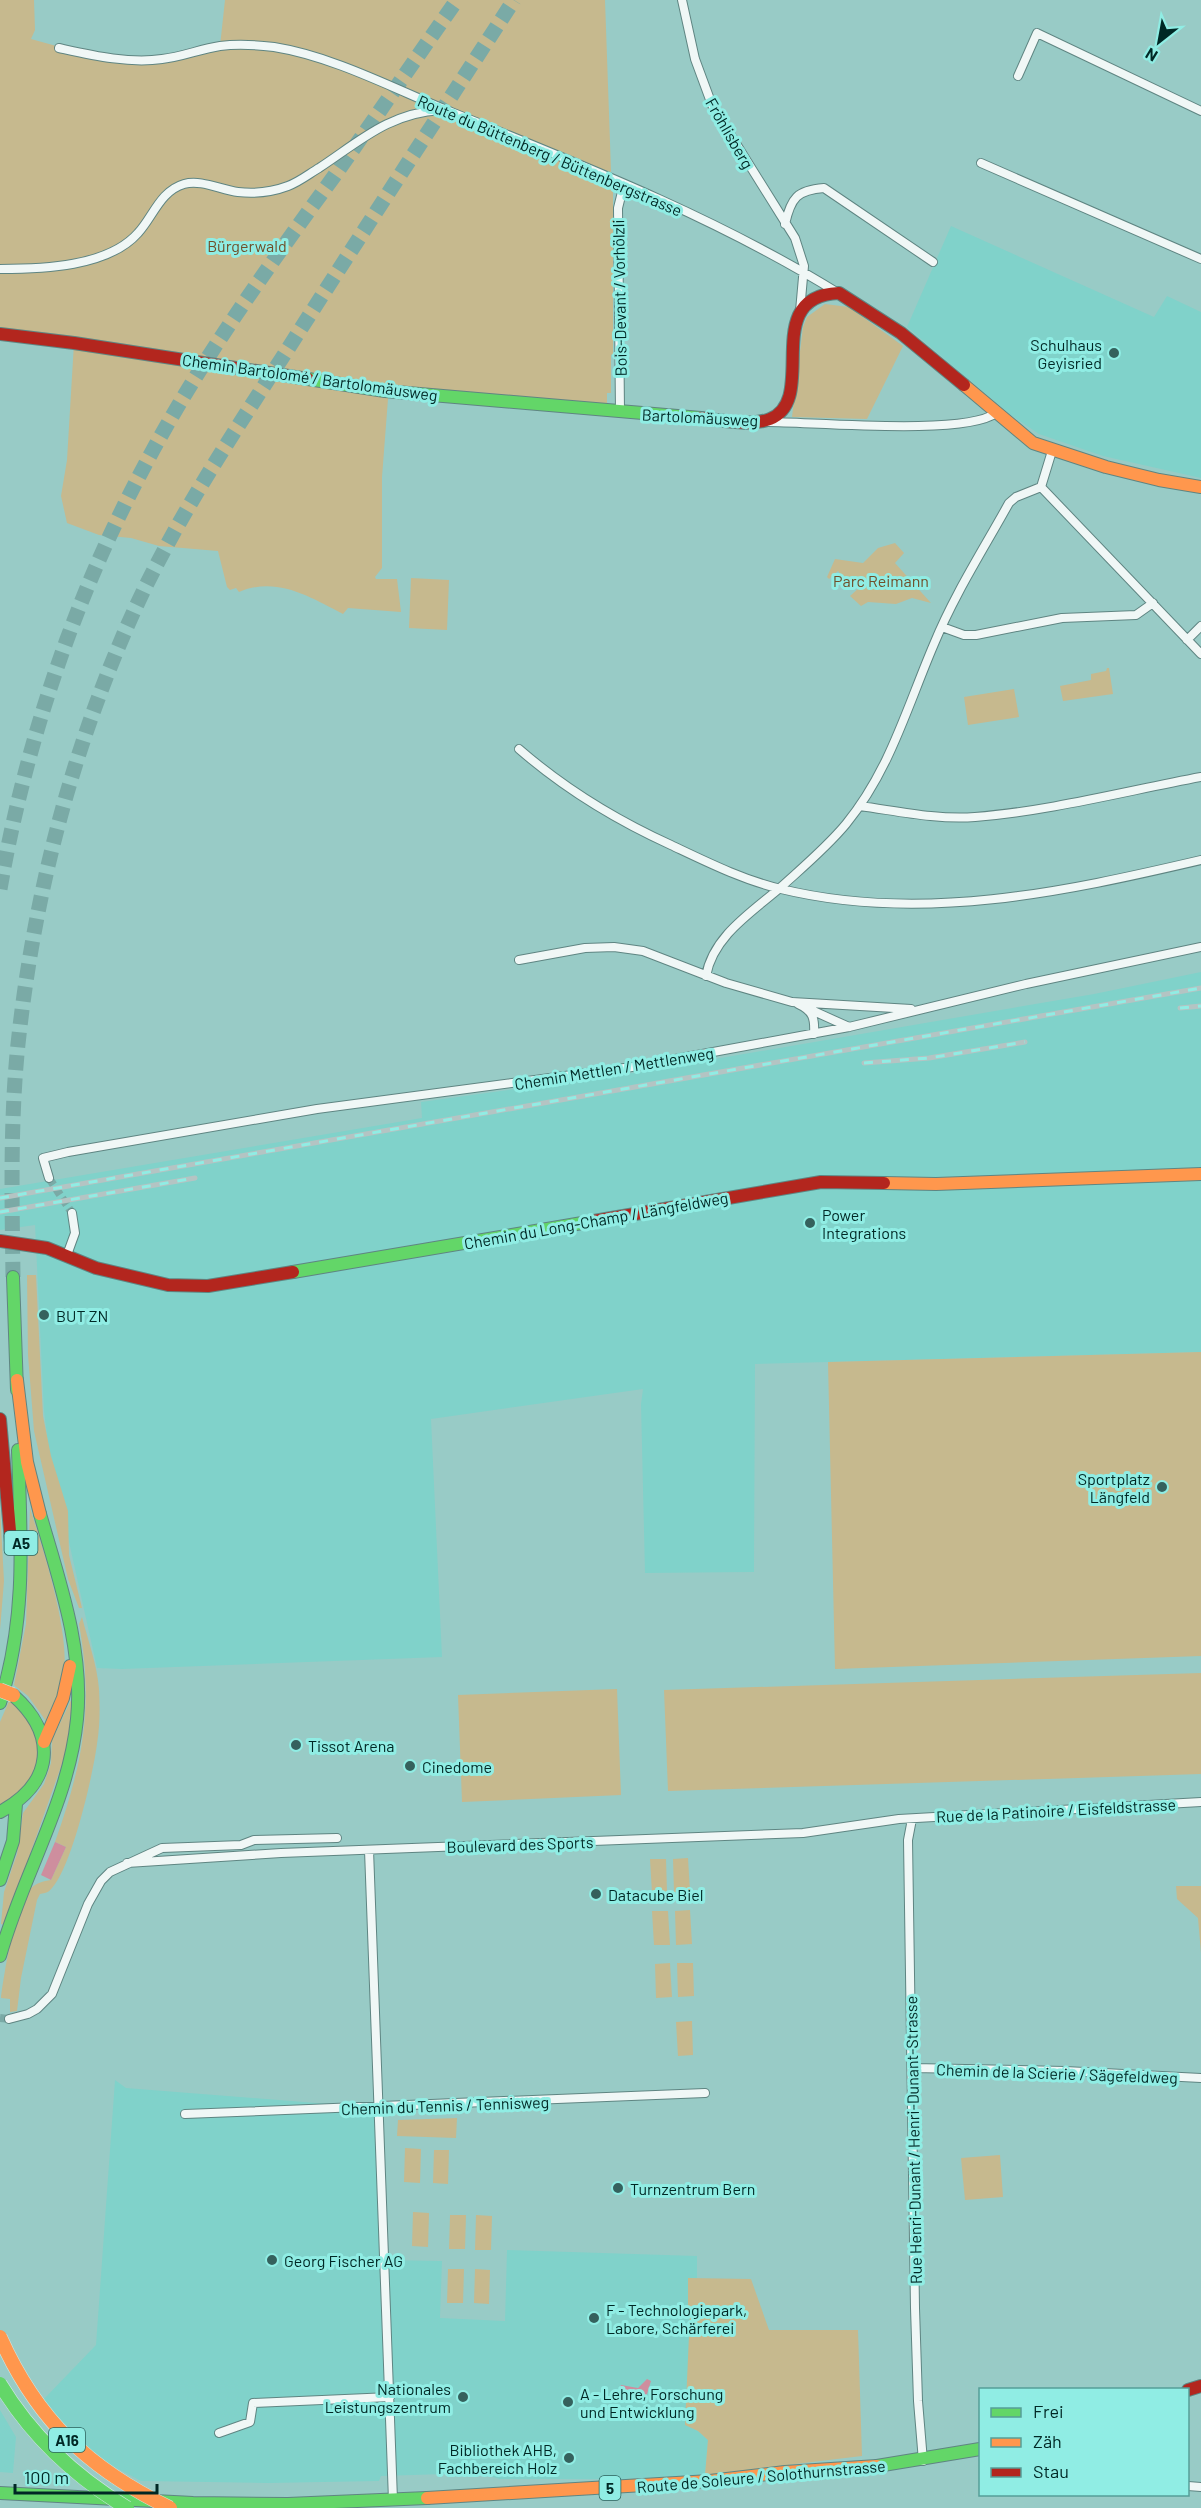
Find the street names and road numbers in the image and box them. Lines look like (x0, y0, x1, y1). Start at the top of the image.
street label: Route du Büttenberg / Büttenbergstrasse (415, 91, 685, 219)
street label: Fröhlisberg (702, 94, 758, 172)
street label: Bois-Devant / Vorhölzli (608, 219, 630, 377)
street label: Chemin Bartolomé / Bartolomäusweg (181, 350, 439, 404)
street label: Bartolomäusweg (641, 404, 759, 430)
street label: Chemin Mettlen / Mettlenweg (513, 1043, 715, 1093)
street label: Chemin du Long-Champ / Längfeldweg (463, 1187, 729, 1253)
road number: A5 (4, 1531, 38, 1555)
street label: Rue de la Patinoire / Eisfeldstrasse (936, 1794, 1176, 1826)
street label: Boulevard des Sports (446, 1832, 594, 1856)
street label: Rue Henri-Dunant / Henri-Dunant-Strasse (901, 1996, 925, 2284)
street label: Chemin de la Scierie / Sägefeldweg (936, 2059, 1178, 2087)
street label: Chemin du Tennis / Tennisweg (341, 2092, 549, 2118)
road number: A16 (49, 2428, 85, 2452)
street label: Route de Soleure / Solothurnstrasse (636, 2456, 886, 2496)
road number: 5 (600, 2476, 620, 2500)

